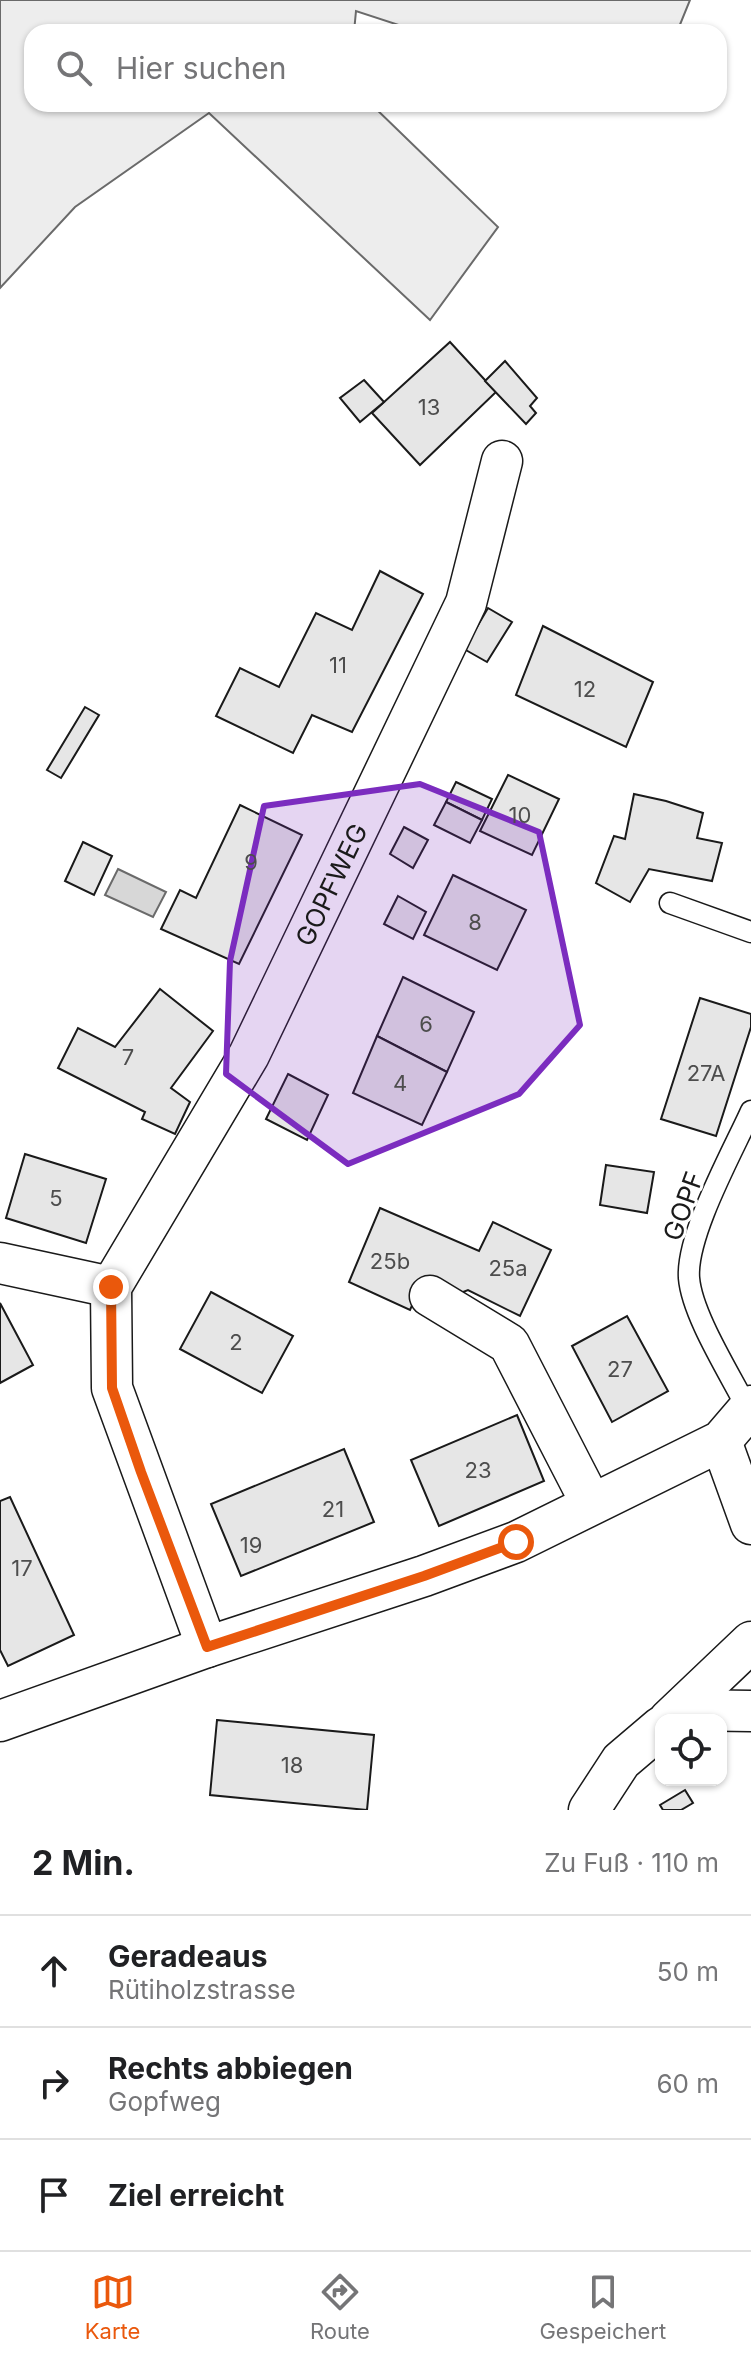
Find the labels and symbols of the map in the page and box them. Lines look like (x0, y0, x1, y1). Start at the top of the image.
house number: 13 (418, 394, 440, 420)
house number: 11 (329, 652, 347, 678)
house number: 12 (574, 676, 596, 702)
house number: 10 (509, 802, 531, 828)
street label: GOPFWEG (288, 818, 373, 951)
house number: 9 (244, 849, 258, 875)
house number: 8 (468, 909, 482, 935)
house number: 6 (419, 1011, 433, 1037)
house number: 7 (122, 1044, 134, 1070)
house number: 27A (687, 1060, 725, 1086)
house number: 4 (393, 1070, 407, 1096)
street label: GOPF (656, 1167, 710, 1245)
house number: 5 (49, 1185, 63, 1211)
house number: 25b (370, 1248, 410, 1274)
house number: 25a (488, 1255, 528, 1281)
route end (93, 1269, 129, 1305)
house number: 2 (229, 1329, 243, 1355)
house number: 27 (607, 1356, 633, 1382)
house number: 23 (464, 1457, 492, 1483)
house number: 21 (322, 1496, 344, 1522)
route start (498, 1524, 534, 1560)
house number: 19 (240, 1532, 262, 1558)
house number: 17 (11, 1555, 33, 1581)
house number: 18 (281, 1752, 303, 1778)

